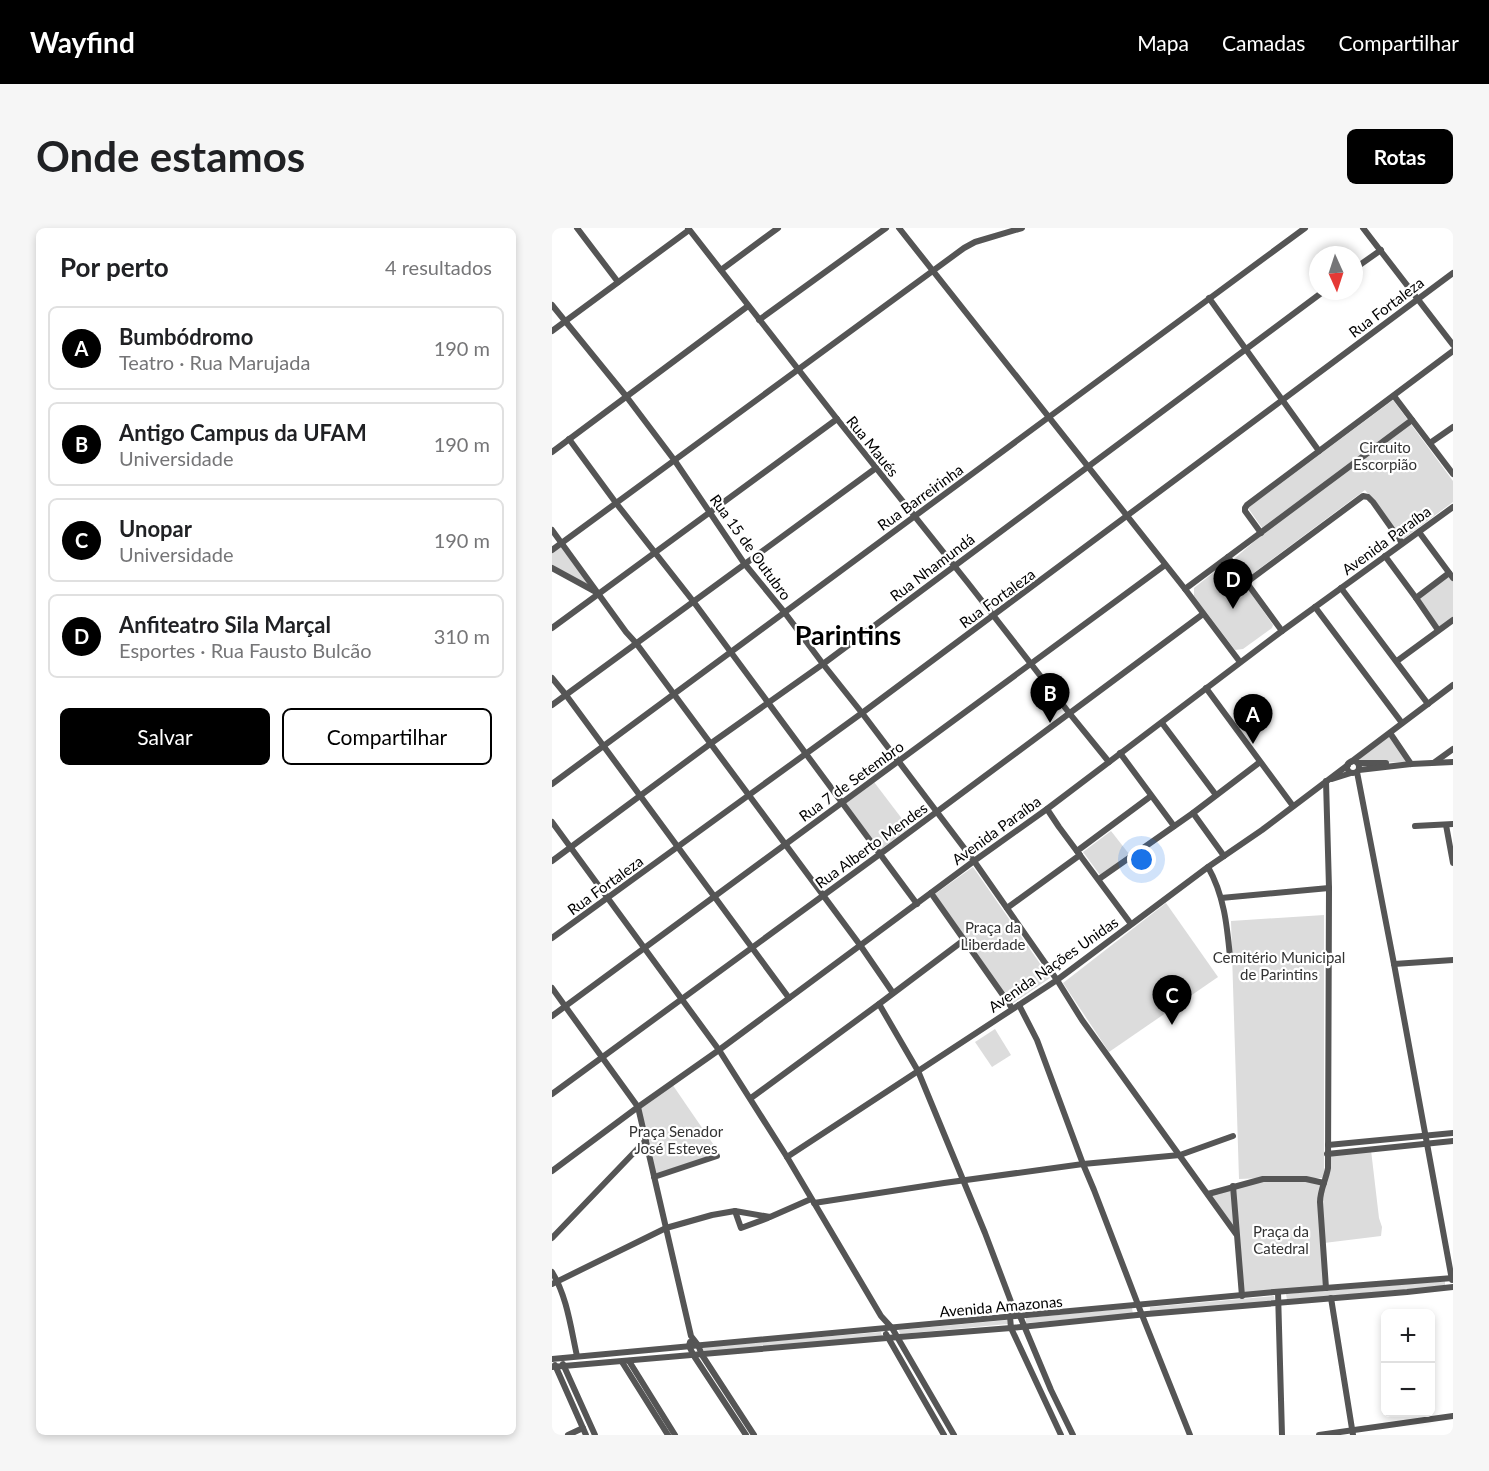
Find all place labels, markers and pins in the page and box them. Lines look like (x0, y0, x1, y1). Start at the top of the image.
pin: D (1214, 560, 1252, 609)
pin: B (1030, 674, 1070, 723)
pin: A (1234, 694, 1272, 744)
pin: C (1152, 976, 1192, 1025)

